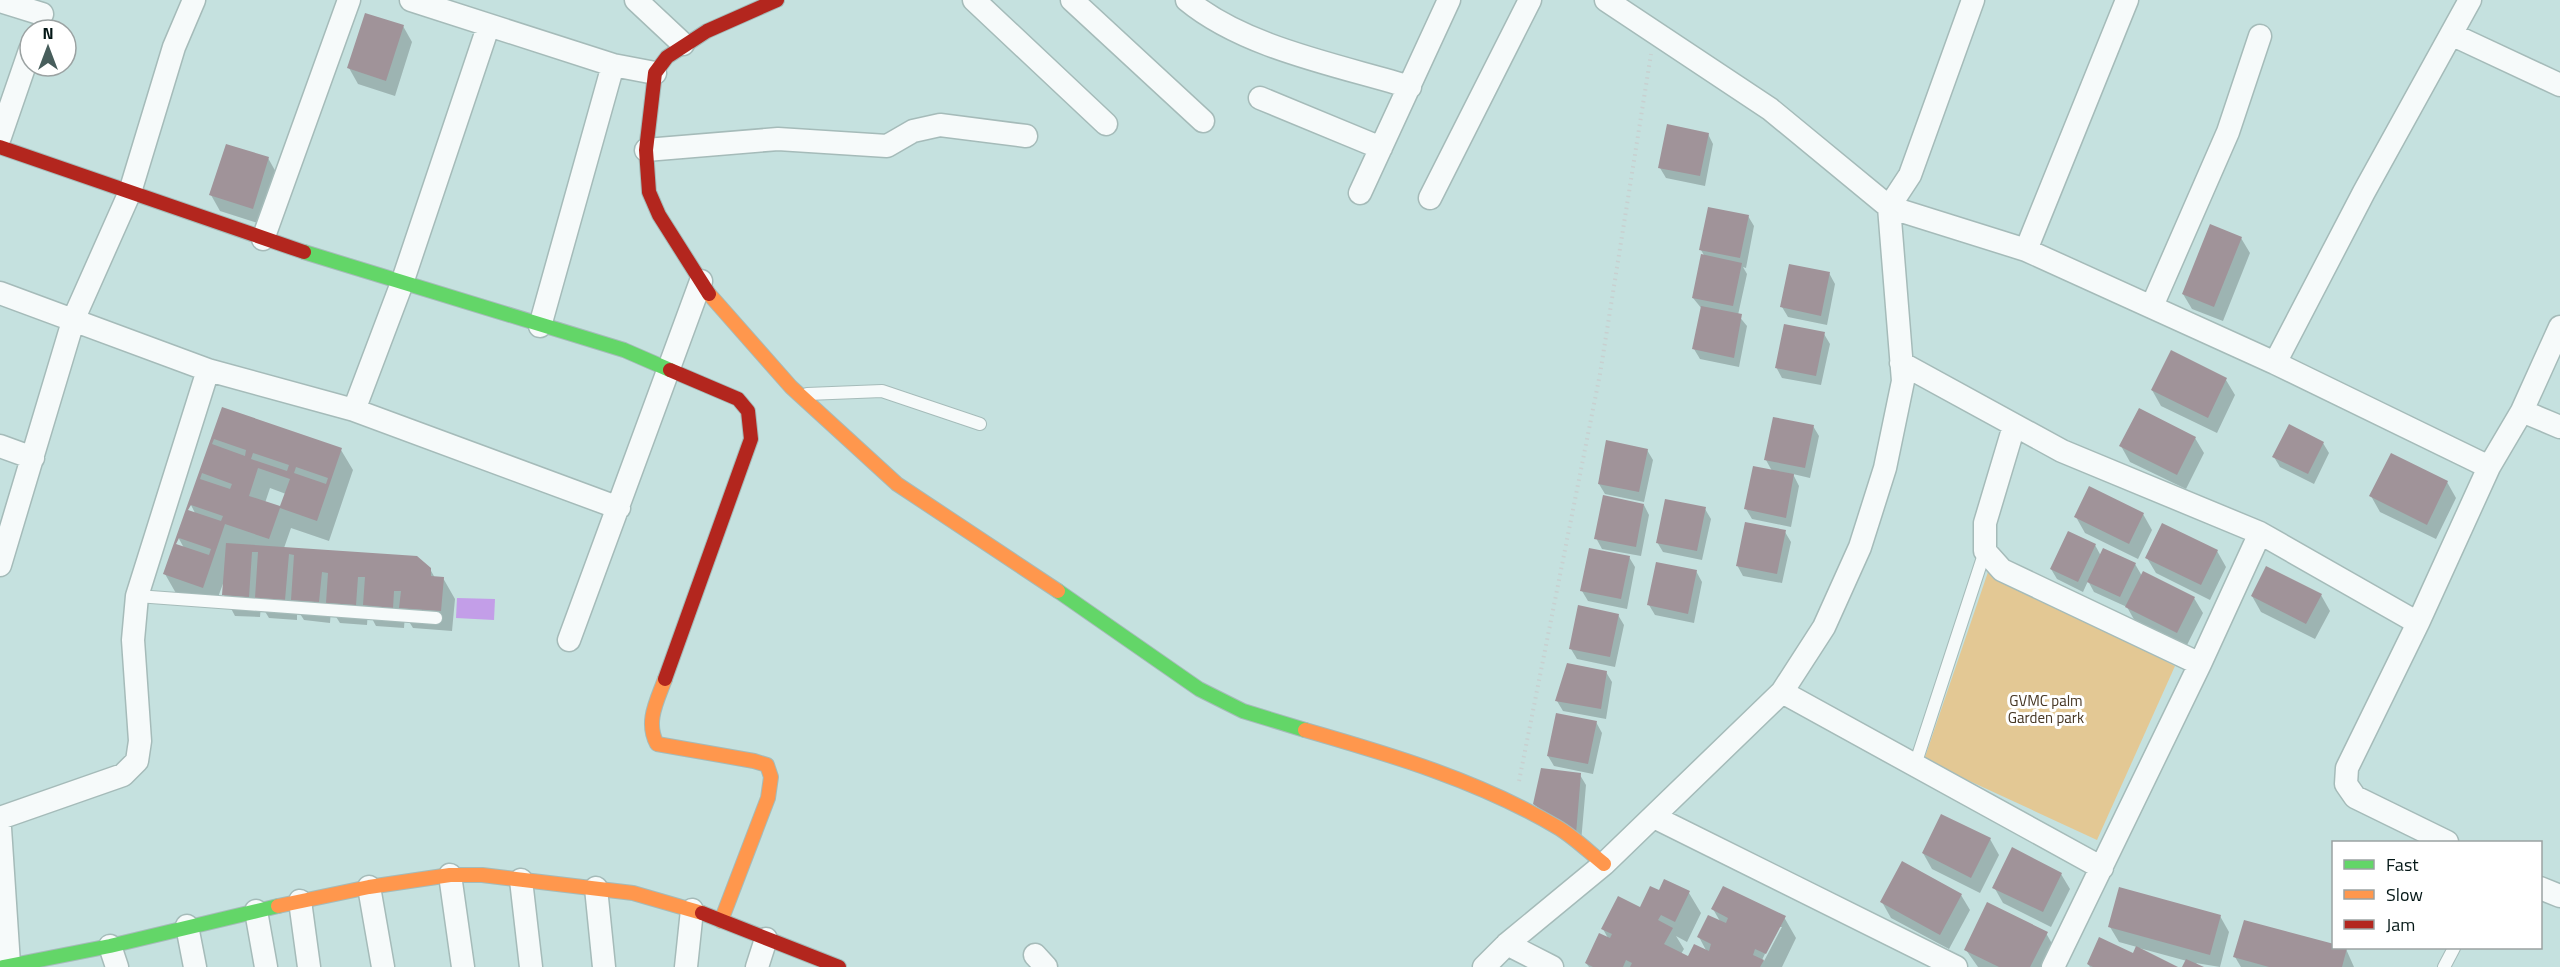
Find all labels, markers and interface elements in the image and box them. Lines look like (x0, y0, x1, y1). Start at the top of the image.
north arrow (18, 18, 78, 78)
text: N (42, 21, 54, 45)
park label: GVMC palm Garden park (2008, 689, 2084, 729)
legend (2332, 841, 2542, 949)
text: Fast (2386, 851, 2419, 878)
text: Slow (2386, 881, 2423, 908)
text: Jam (2386, 911, 2415, 938)

